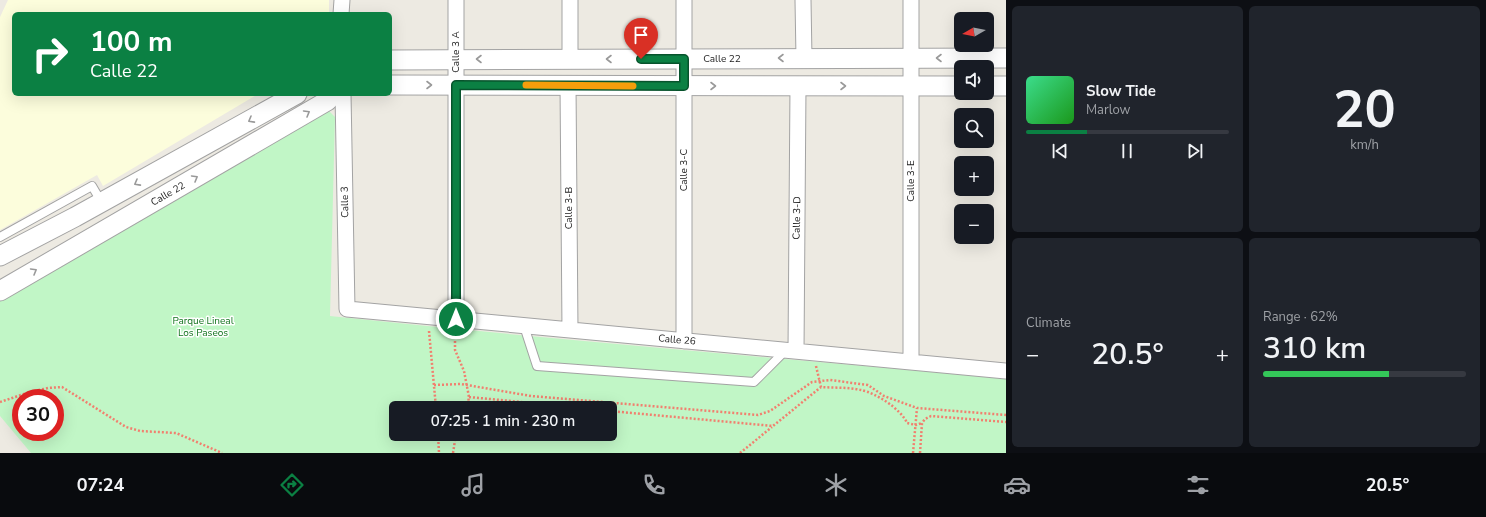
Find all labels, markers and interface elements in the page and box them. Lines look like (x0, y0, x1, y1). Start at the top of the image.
north arrow (954, 12, 994, 52)
map controls (954, 12, 994, 244)
pin (624, 18, 658, 59)
text: 100 m (90, 23, 173, 61)
icon: arrive (630, 24, 652, 46)
icon: right (24, 28, 76, 80)
street label: Calle 3 A (449, 31, 463, 73)
street label: Calle 22 (703, 52, 741, 66)
one-way arrow (778, 54, 784, 62)
one-way arrow (936, 54, 942, 62)
one-way arrow (476, 55, 482, 63)
one-way arrow (606, 55, 612, 63)
text: Calle 22 (90, 59, 158, 83)
button: sound (954, 60, 994, 100)
text: 20 (1333, 74, 1396, 145)
one-way arrow (426, 81, 432, 89)
text: Slow Tide (1086, 81, 1156, 101)
one-way arrow (710, 82, 716, 90)
one-way arrow (840, 82, 846, 90)
text: Marlow (1086, 101, 1131, 119)
button: search (954, 108, 994, 148)
one-way arrow (303, 110, 310, 117)
one-way arrow (247, 115, 255, 122)
text: km/h (1350, 136, 1379, 154)
icon: previous (1049, 140, 1071, 162)
icon: pause (1116, 140, 1138, 162)
icon: next (1184, 140, 1206, 162)
street label: Calle 3-C (677, 148, 691, 191)
button: + (954, 156, 994, 196)
street label: Calle 3-E (904, 160, 918, 202)
one-way arrow (190, 175, 197, 183)
one-way arrow (134, 178, 141, 186)
street label: Calle 22 (148, 179, 188, 209)
street label: Calle 3 (338, 186, 352, 218)
street label: Calle 3-B (562, 186, 576, 229)
street label: Calle 3-D (790, 196, 804, 240)
button: − (954, 204, 994, 244)
one-way arrow (30, 269, 37, 276)
position arrow (435, 298, 477, 340)
text: Range · 62% (1263, 308, 1338, 326)
park label: Parque Lineal Los Paseos (172, 314, 234, 340)
text: Climate (1026, 314, 1071, 332)
text: 310 km (1263, 328, 1366, 369)
street label: Calle 26 (658, 331, 696, 349)
text: 20.5° (1091, 334, 1164, 375)
text: − (1026, 340, 1039, 370)
text: + (1216, 340, 1229, 370)
speed limit sign: 30 (12, 389, 64, 441)
text: 07:25 · 1 min · 230 m (431, 411, 575, 431)
icon: directions (278, 471, 306, 499)
icon: music (459, 471, 487, 499)
icon: phone (640, 471, 668, 499)
icon: climate (822, 471, 850, 499)
icon: car (1003, 471, 1031, 499)
icon: filters (1184, 471, 1212, 499)
text: 07:24 (77, 473, 124, 497)
text: 20.5° (1366, 473, 1409, 497)

